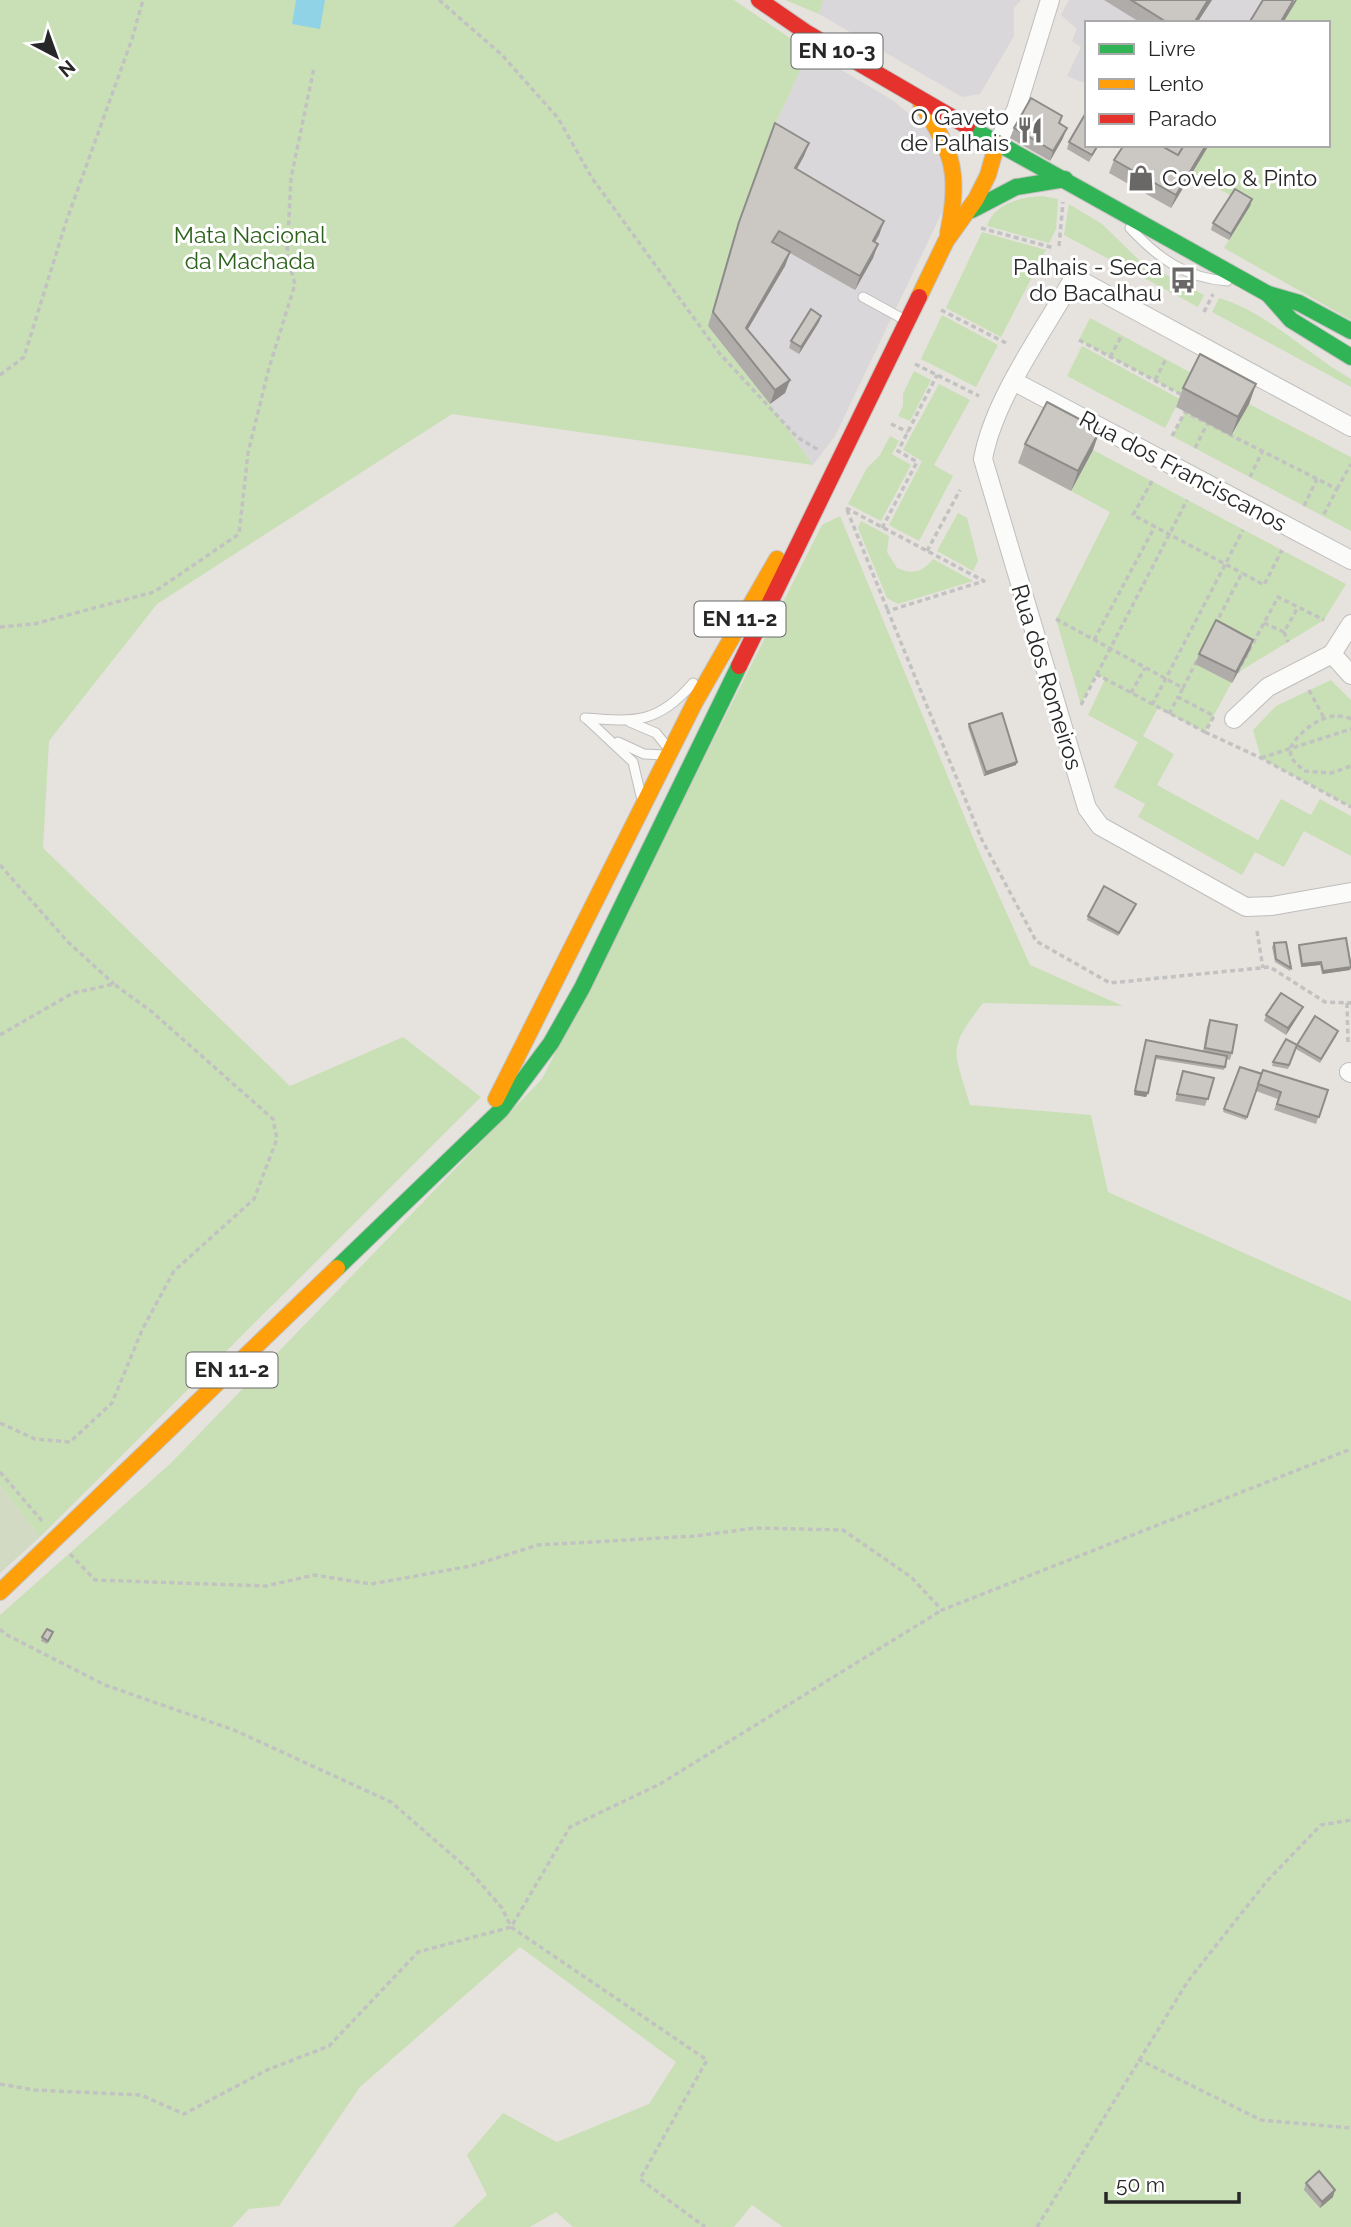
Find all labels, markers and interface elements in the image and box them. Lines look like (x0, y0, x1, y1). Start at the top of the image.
north arrow (21, 21, 91, 91)
legend (1085, 21, 1330, 147)
road number: EN 10-3 (792, 34, 882, 68)
text: Livre (1148, 36, 1195, 61)
text: N (54, 56, 80, 82)
text: Lento (1148, 71, 1204, 96)
place label: O Gaveto de Palhais (900, 103, 1009, 156)
text: Parado (1148, 106, 1217, 131)
restaurant icon: O Gaveto de Palhais (1015, 115, 1045, 145)
shop icon: Covelo & Pinto (1126, 163, 1156, 193)
place label: Covelo & Pinto (1162, 164, 1317, 191)
park label: Mata Nacional da Machada (174, 221, 327, 274)
place label: Palhais - Seca do Bacalhau (1013, 253, 1162, 306)
bus stop icon: Palhais - Seca do Bacalhau (1168, 265, 1198, 295)
street label: Rua dos Franciscanos (1075, 405, 1291, 537)
street label: Rua dos Romeiros (1006, 581, 1089, 773)
road number: EN 11-2 (694, 602, 786, 636)
road number: EN 11-2 (187, 1352, 278, 1388)
scale bar (1106, 2160, 1239, 2204)
text: 50 m (1116, 2172, 1165, 2197)

